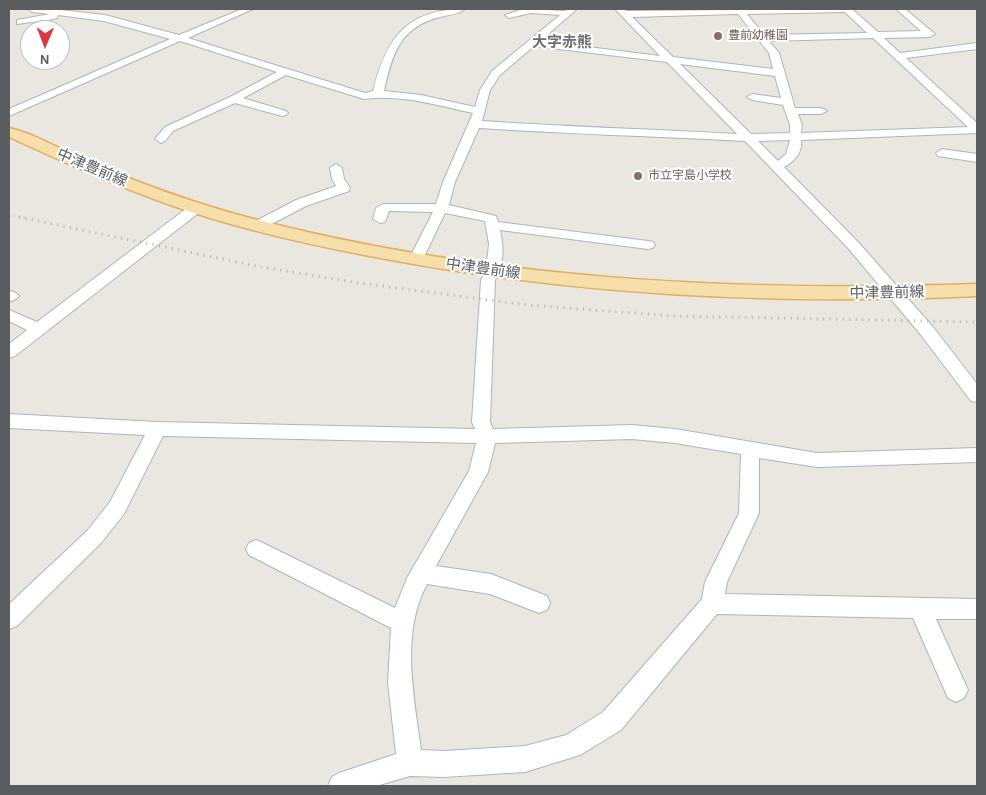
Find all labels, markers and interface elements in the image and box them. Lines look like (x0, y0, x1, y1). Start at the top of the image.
north arrow (20, 20, 70, 70)
place label: 豊前幼稚園 (728, 29, 788, 43)
marker: 豊前幼稚園 (712, 30, 724, 42)
district label: 大字赤熊 (532, 34, 592, 52)
text: N (40, 51, 50, 68)
street label: 中津豊前線 (54, 145, 130, 191)
place label: 市立宇島小学校 (648, 169, 732, 183)
marker: 市立宇島小学校 (632, 170, 644, 182)
street label: 中津豊前線 (445, 255, 521, 283)
street label: 中津豊前線 (849, 283, 925, 303)

